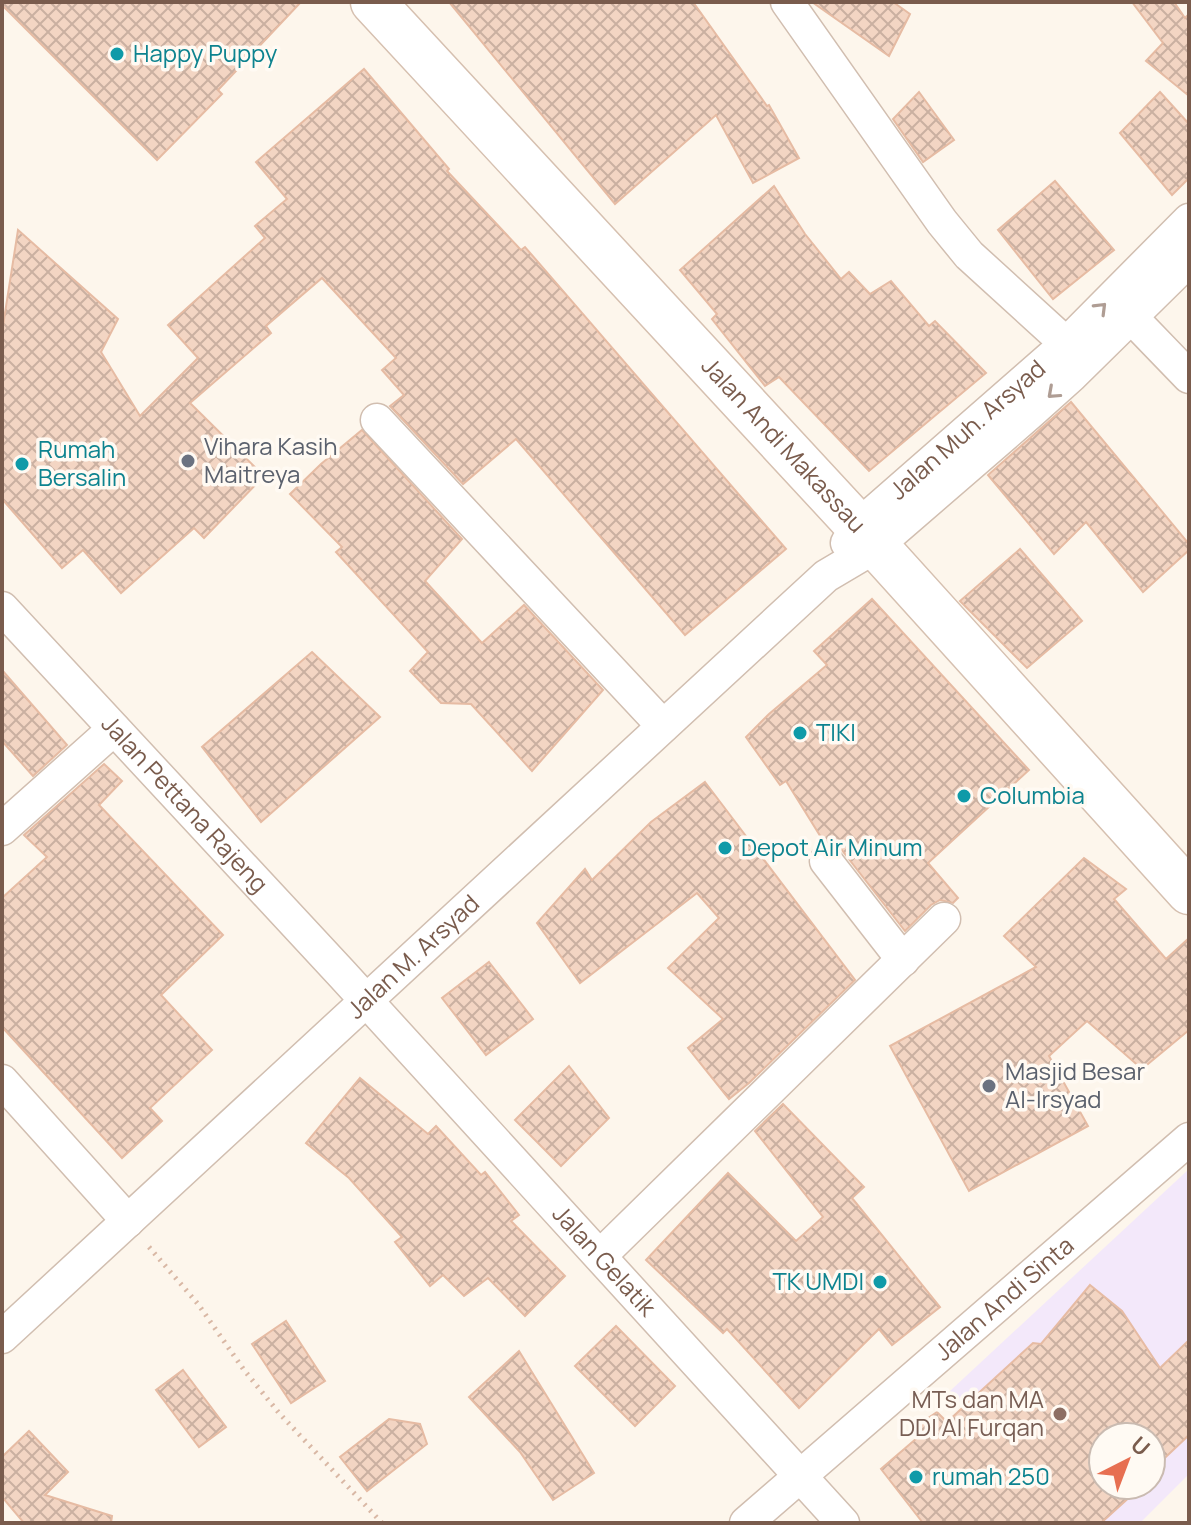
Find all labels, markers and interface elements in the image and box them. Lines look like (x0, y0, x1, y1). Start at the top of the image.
place label: Happy Puppy (133, 36, 278, 69)
marker: Happy Puppy (108, 45, 126, 63)
one-way arrow (1092, 303, 1106, 318)
street label: Jalan Andi Makassau (695, 349, 874, 539)
street label: Jalan Muh. Arsyad (882, 351, 1052, 506)
one-way arrow (1047, 383, 1062, 397)
place label: Vihara Kasih Maitreya (204, 429, 338, 490)
place label: Rumah Bersalin (38, 432, 126, 493)
marker: Vihara Kasih Maitreya (179, 452, 197, 470)
marker: Rumah Bersalin (13, 455, 31, 473)
street label: Jalan Pettana Rajeng (95, 707, 276, 899)
place label: TIKI (816, 715, 856, 748)
marker: TIKI (791, 724, 809, 742)
place label: Columbia (980, 778, 1085, 811)
marker: Columbia (955, 787, 973, 805)
place label: Depot Air Minum (741, 830, 923, 863)
marker: Depot Air Minum (716, 839, 734, 857)
street label: Jalan M. Arsyad (339, 887, 486, 1025)
place label: Masjid Besar Al-Irsyad (1005, 1054, 1145, 1115)
marker: Masjid Besar Al-Irsyad (980, 1077, 998, 1095)
street label: Jalan Gelatik (546, 1197, 665, 1323)
street label: Jalan Andi Sinta (927, 1228, 1080, 1367)
place label: TK UMDI (772, 1264, 864, 1297)
marker: TK UMDI (871, 1273, 889, 1291)
place label: MTs dan MA DDI Al Furqan (899, 1382, 1044, 1443)
marker: MTs dan MA DDI Al Furqan (1051, 1405, 1069, 1423)
north arrow (1087, 1421, 1167, 1501)
text: U (1124, 1430, 1156, 1463)
place label: rumah 250 (932, 1459, 1050, 1492)
marker: rumah 250 (907, 1468, 925, 1486)

